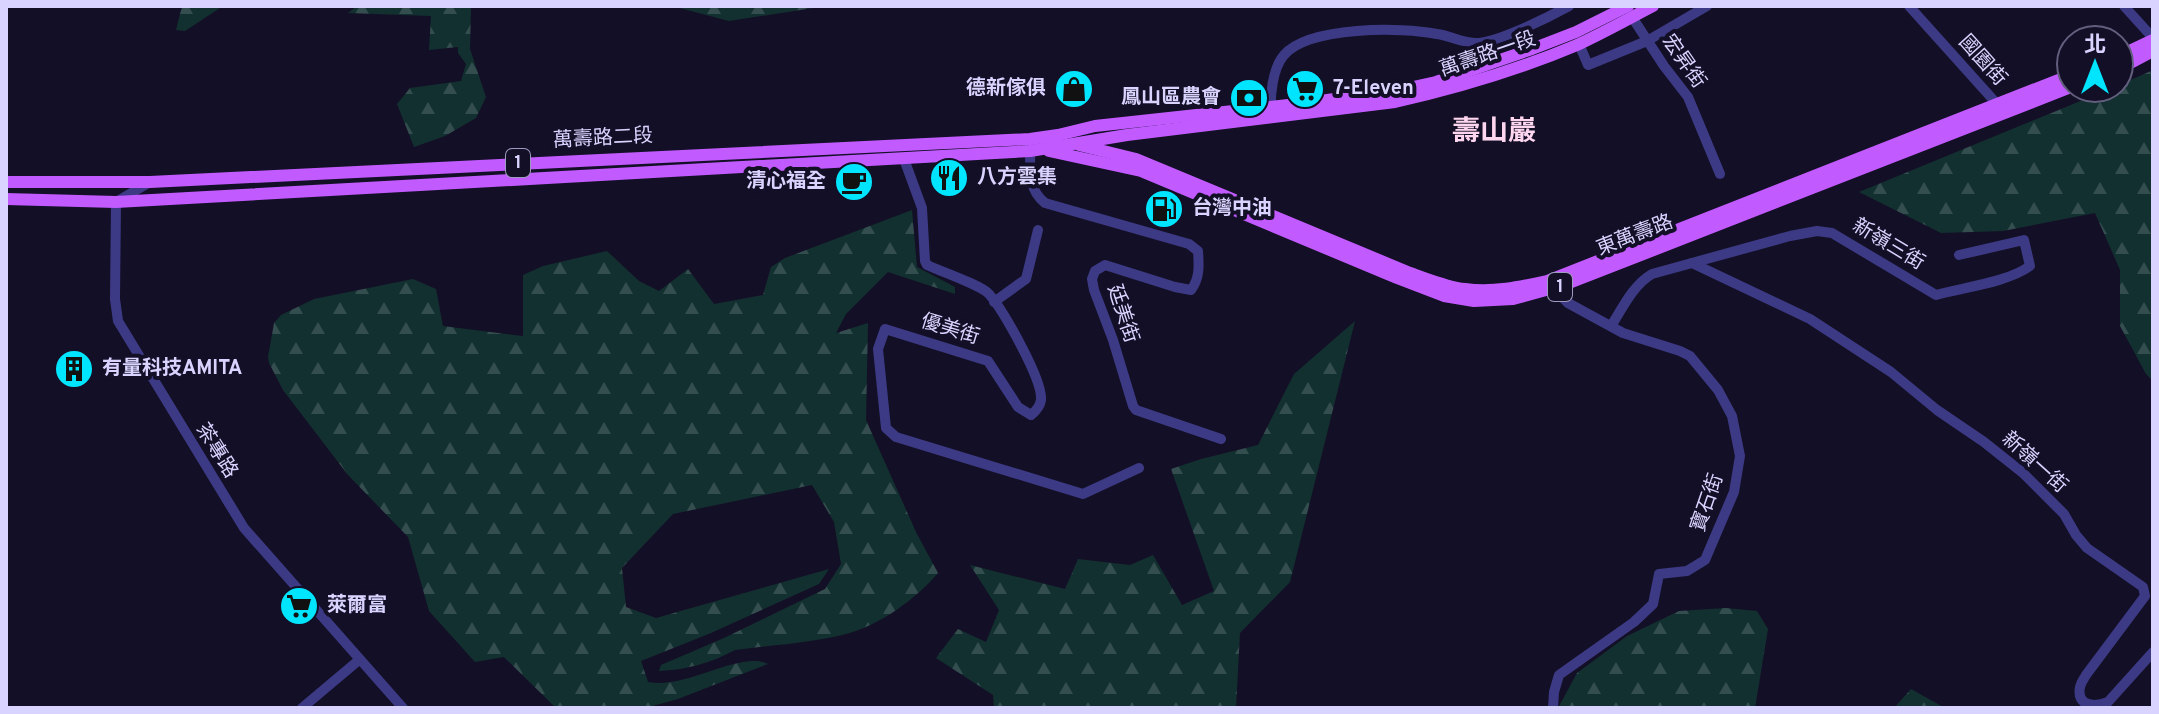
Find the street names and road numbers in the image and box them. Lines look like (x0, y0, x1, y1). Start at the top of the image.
street label: 萬壽路一段 (1436, 26, 1540, 84)
street label: 宏昇街 (1655, 30, 1711, 94)
street label: 國園街 (1952, 30, 2012, 92)
street label: 萬壽路二段 (552, 123, 654, 155)
road number: 1 (506, 149, 530, 177)
street label: 東萬壽路 (1593, 210, 1677, 262)
street label: 新嶺三街 (1847, 213, 1929, 277)
road number: 1 (1548, 273, 1572, 301)
street label: 廷美街 (1100, 281, 1144, 347)
street label: 優美街 (918, 309, 982, 351)
street label: 茶專路 (189, 419, 243, 483)
street label: 新嶺一街 (1996, 427, 2072, 499)
street label: 寶石街 (1686, 470, 1730, 536)

